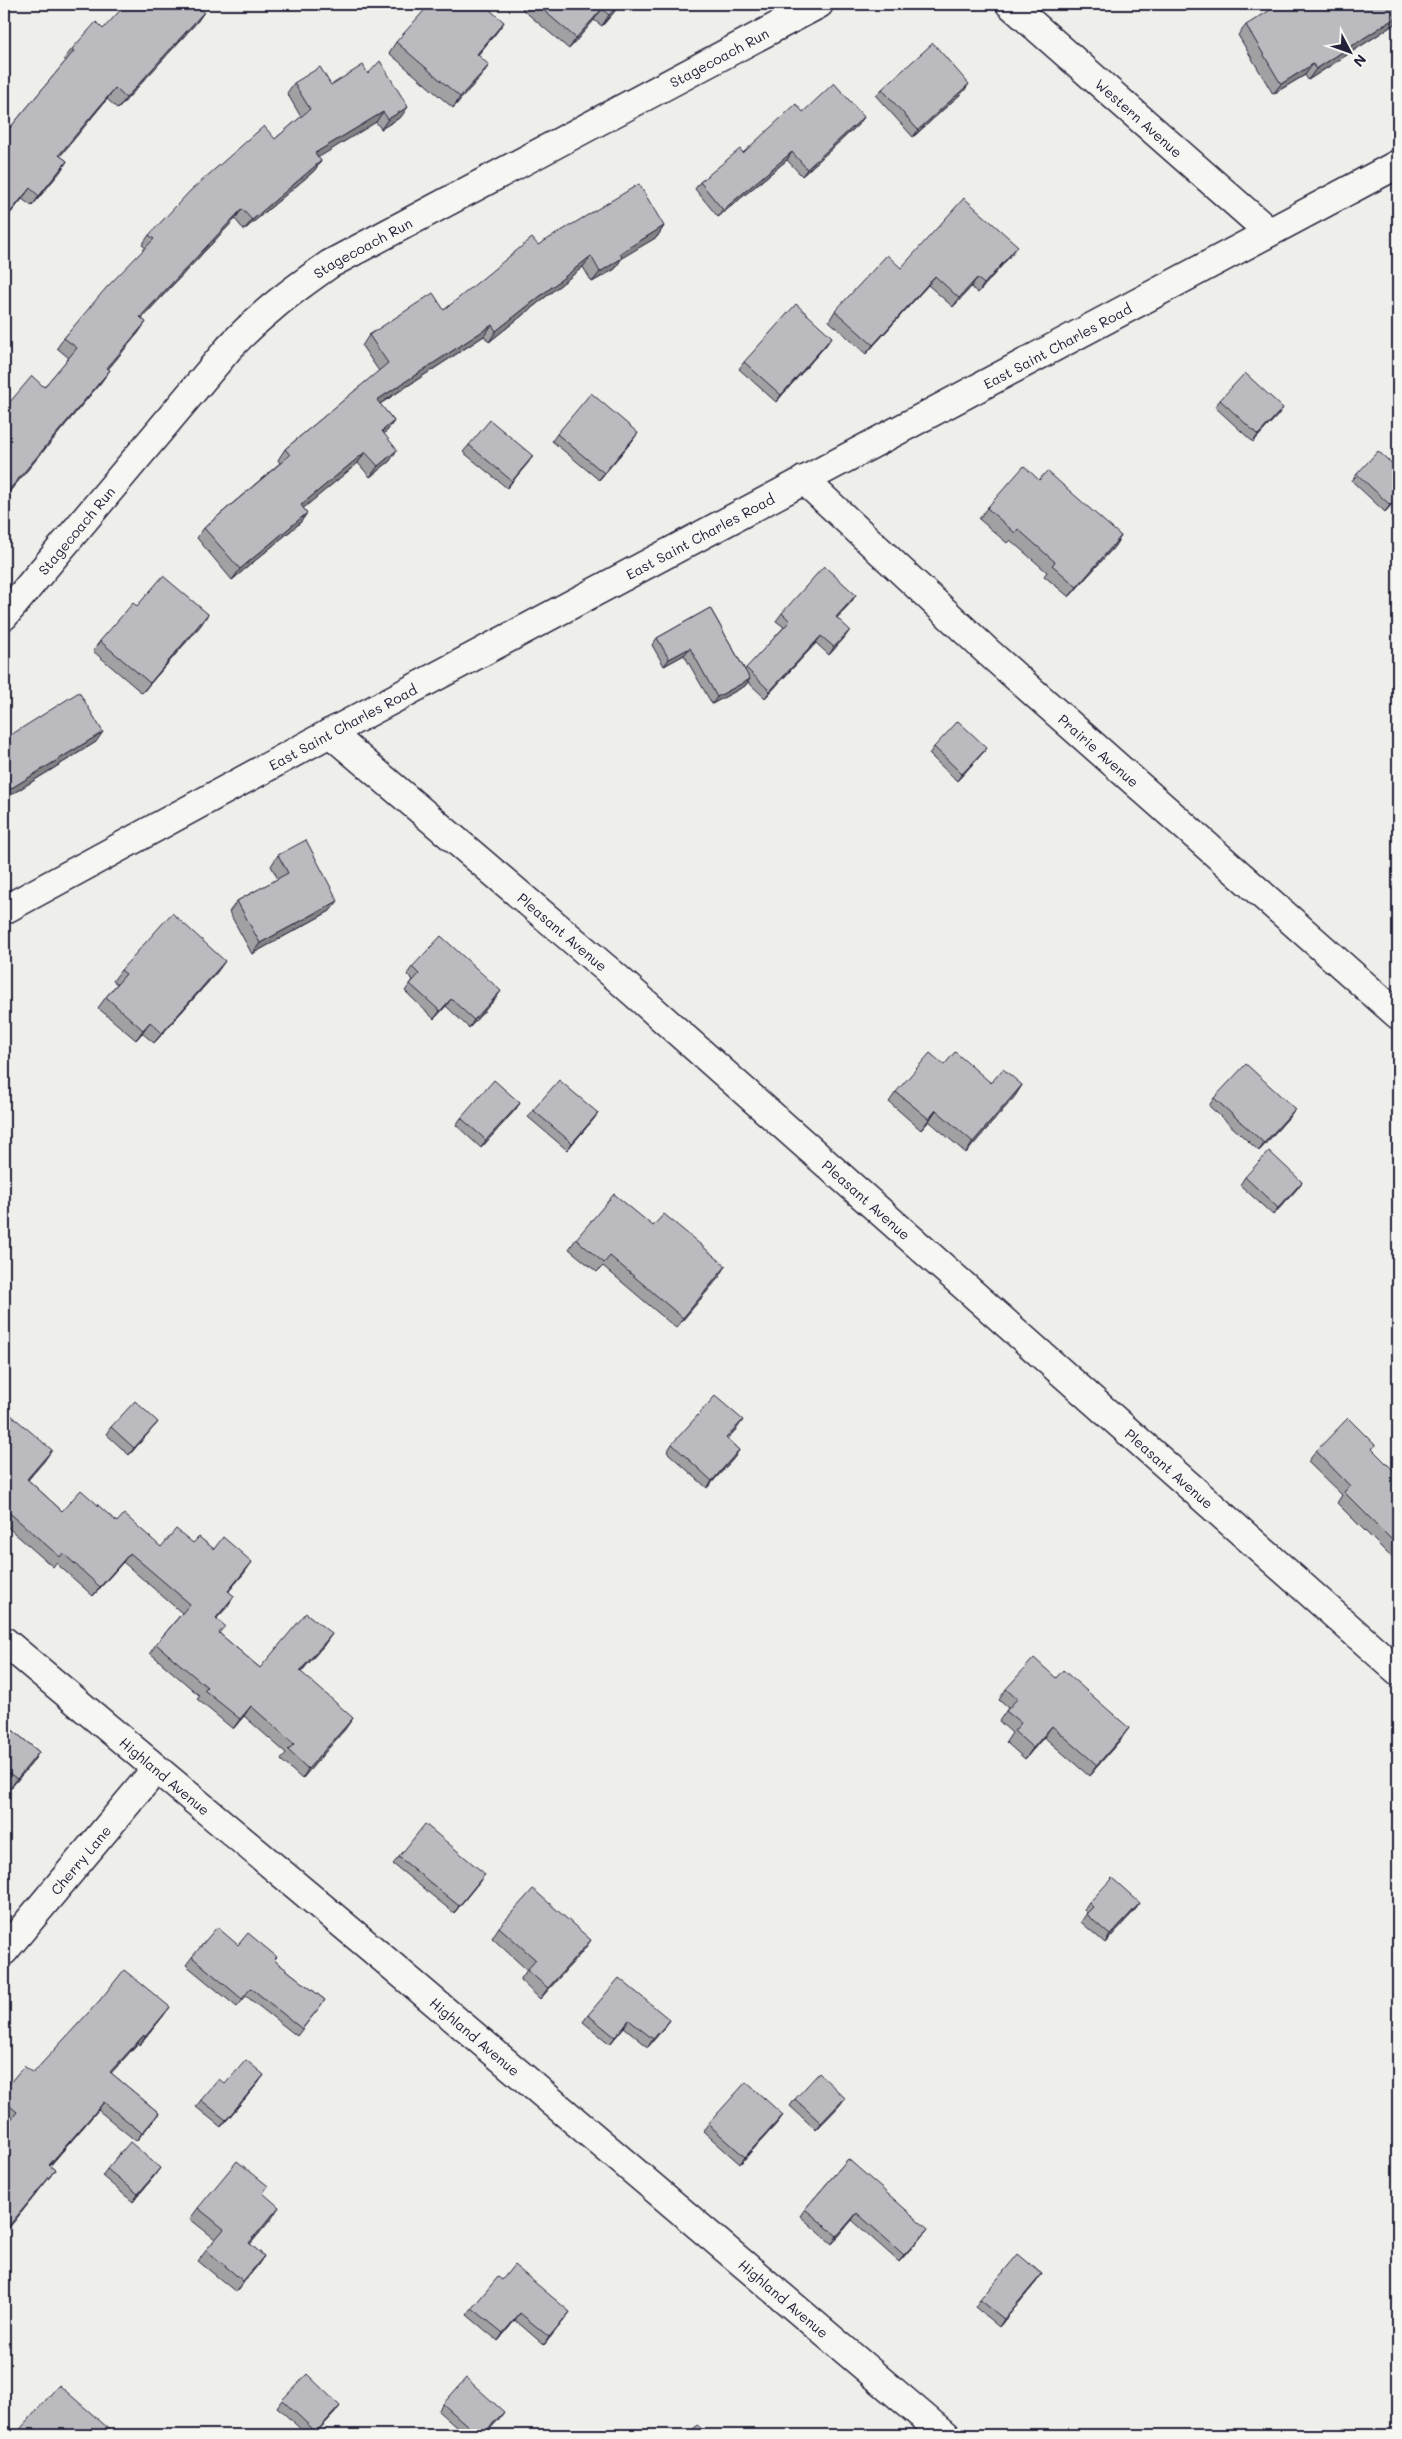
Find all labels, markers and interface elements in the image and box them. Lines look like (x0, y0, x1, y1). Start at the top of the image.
street label: Stagecoach Run (666, 23, 772, 91)
north arrow (1324, 28, 1374, 78)
text: N (1350, 51, 1371, 71)
street label: Western Avenue (1091, 74, 1187, 161)
street label: Stagecoach Run (309, 213, 415, 282)
street label: East Saint Charles Road (980, 298, 1135, 393)
street label: Stagecoach Run (33, 482, 119, 578)
street label: East Saint Charles Road (622, 489, 777, 583)
street label: East Saint Charles Road (265, 679, 420, 774)
street label: Prairie Avenue (1055, 709, 1143, 791)
street label: Pleasant Avenue (514, 888, 612, 975)
street label: Pleasant Avenue (818, 1155, 915, 1244)
street label: Pleasant Avenue (1121, 1424, 1218, 1512)
street label: Highland Avenue (116, 1732, 214, 1819)
street label: Cherry Lane (46, 1821, 115, 1898)
street label: Highland Avenue (426, 1993, 524, 2080)
street label: Highland Avenue (735, 2255, 833, 2342)

